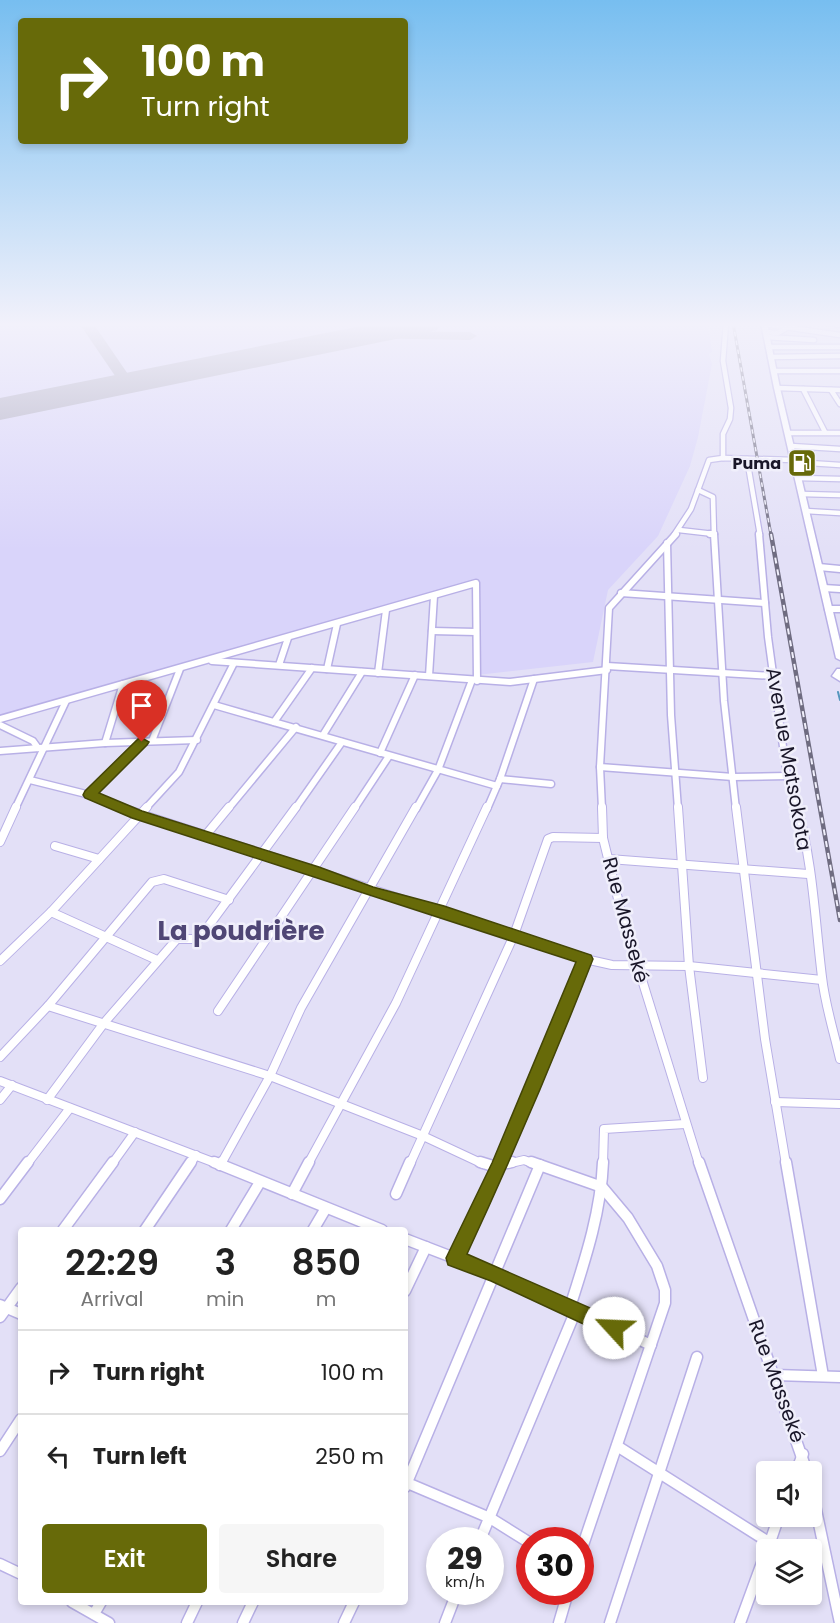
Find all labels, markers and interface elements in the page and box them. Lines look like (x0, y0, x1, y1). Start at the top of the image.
text: 100 m (141, 32, 265, 91)
icon: right (42, 42, 120, 120)
text: Turn right (141, 88, 270, 125)
fuel station icon: Puma (786, 447, 818, 479)
place label: Puma (732, 452, 781, 475)
street label: Avenue Matsokota (759, 665, 819, 853)
pin (116, 680, 167, 742)
icon: arrive (125, 689, 158, 722)
street label: Rue Masseké (596, 854, 656, 986)
district label: La poudrière (158, 913, 324, 949)
text: 22:29 (65, 1237, 159, 1288)
text: 3 (214, 1237, 236, 1288)
text: 850 (291, 1237, 361, 1288)
text: Arrival (81, 1285, 144, 1313)
text: min (206, 1285, 244, 1313)
text: m (316, 1285, 336, 1313)
position arrow (582, 1296, 646, 1360)
street label: Rue Masseké (742, 1315, 812, 1447)
icon: right (42, 1356, 75, 1389)
text: Turn right (93, 1357, 204, 1388)
text: 100 m (321, 1357, 384, 1388)
icon: left (42, 1440, 75, 1473)
text: Turn left (93, 1441, 187, 1472)
text: 250 m (315, 1441, 384, 1472)
map controls (756, 1461, 822, 1605)
button: sound (756, 1461, 822, 1527)
button: Exit (42, 1524, 207, 1593)
button: Share (219, 1524, 384, 1593)
speed limit sign: 30 (516, 1527, 594, 1605)
text: 29 (447, 1537, 483, 1580)
button: layers (756, 1539, 822, 1605)
text: km/h (445, 1571, 485, 1592)

